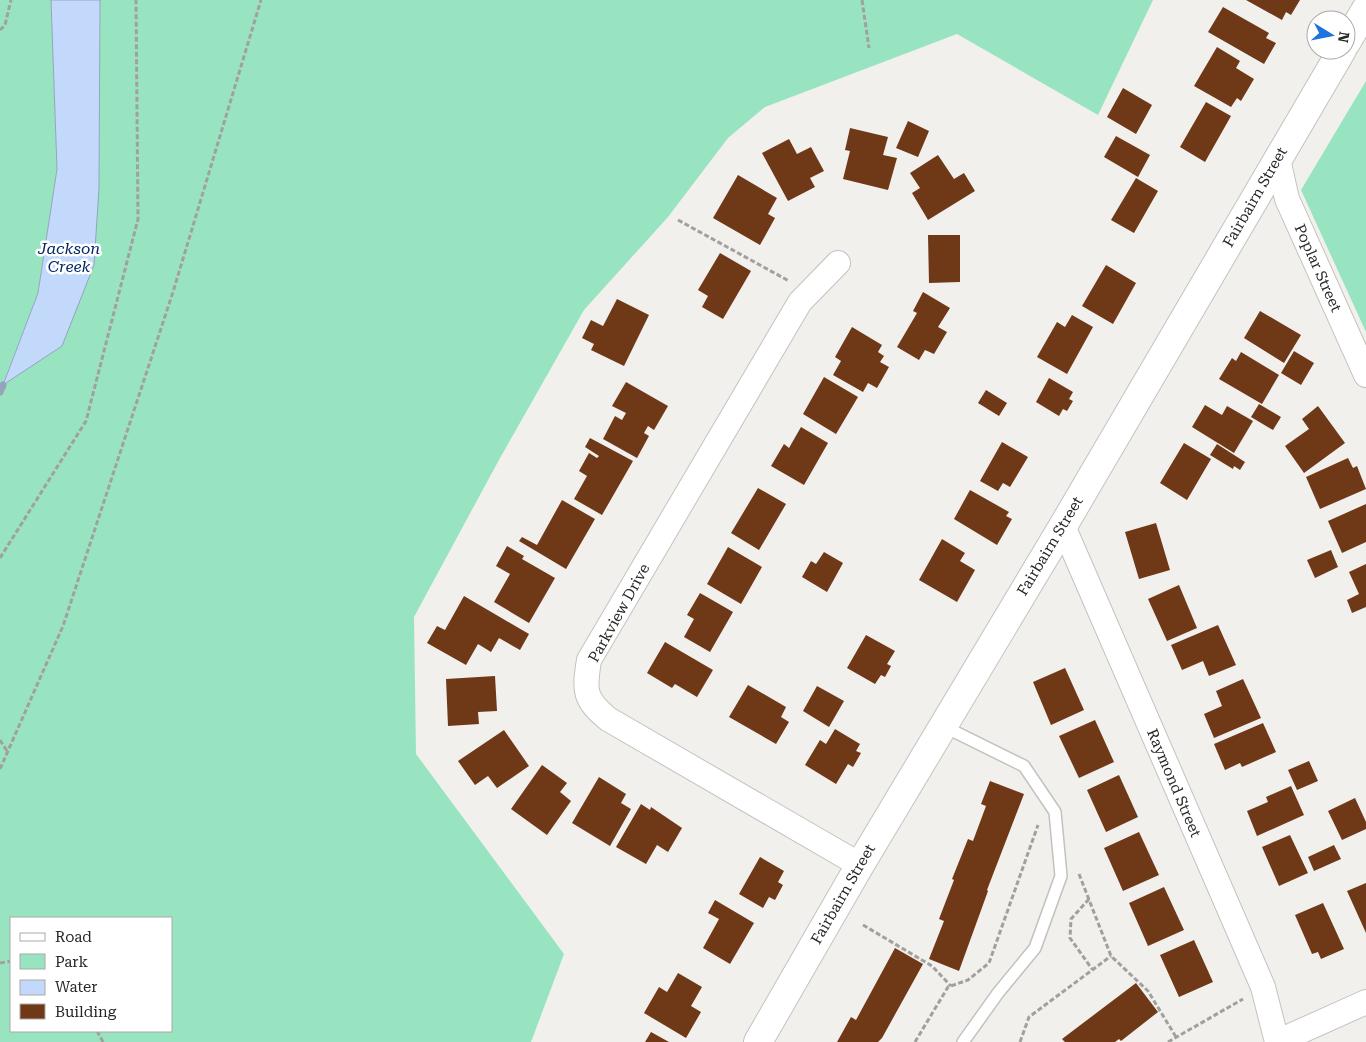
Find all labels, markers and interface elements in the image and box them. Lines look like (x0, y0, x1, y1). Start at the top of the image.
north arrow (1306, 10, 1356, 60)
text: N (1335, 31, 1353, 44)
street label: Fairbairn Street (1219, 143, 1291, 250)
street label: Poplar Street (1291, 221, 1346, 315)
water label: Jackson Creek (37, 239, 100, 276)
street label: Fairbairn Street (1013, 493, 1087, 599)
street label: Parkview Drive (585, 561, 653, 665)
street label: Raymond Street (1143, 726, 1205, 840)
street label: Fairbairn Street (807, 840, 879, 947)
legend (10, 917, 172, 1032)
text: Road (55, 928, 92, 946)
text: Park (55, 953, 89, 971)
text: Water (55, 978, 97, 996)
text: Building (55, 1003, 117, 1021)

